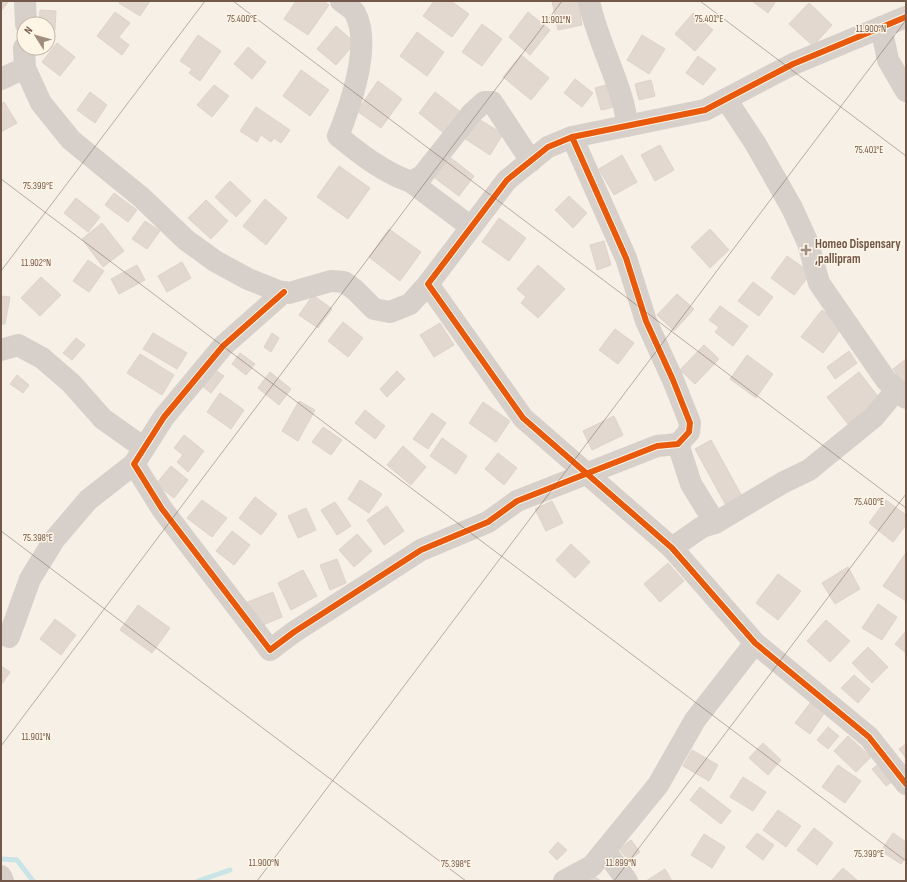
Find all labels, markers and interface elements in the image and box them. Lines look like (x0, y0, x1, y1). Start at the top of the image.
text: 75.400°E (227, 13, 257, 25)
text: 75.401°E (695, 13, 723, 25)
text: 11.901°N (542, 14, 570, 26)
north arrow (16, 16, 56, 56)
text: 11.900°N (856, 23, 886, 35)
text: N (21, 24, 35, 37)
text: 75.401°E (855, 144, 883, 156)
text: 75.399°E (23, 180, 53, 192)
place label: Homeo Dispensary ,pallipram (815, 236, 901, 267)
marker: Homeo Dispensary ,pallipram (800, 244, 812, 256)
text: 11.902°N (21, 257, 51, 269)
text: 75.400°E (854, 496, 884, 508)
text: 75.398°E (23, 532, 53, 544)
text: 11.901°N (22, 731, 50, 743)
text: 75.399°E (854, 848, 884, 860)
text: 11.900°N (249, 857, 279, 869)
text: 11.899°N (606, 857, 636, 869)
text: 75.398°E (441, 858, 471, 870)

